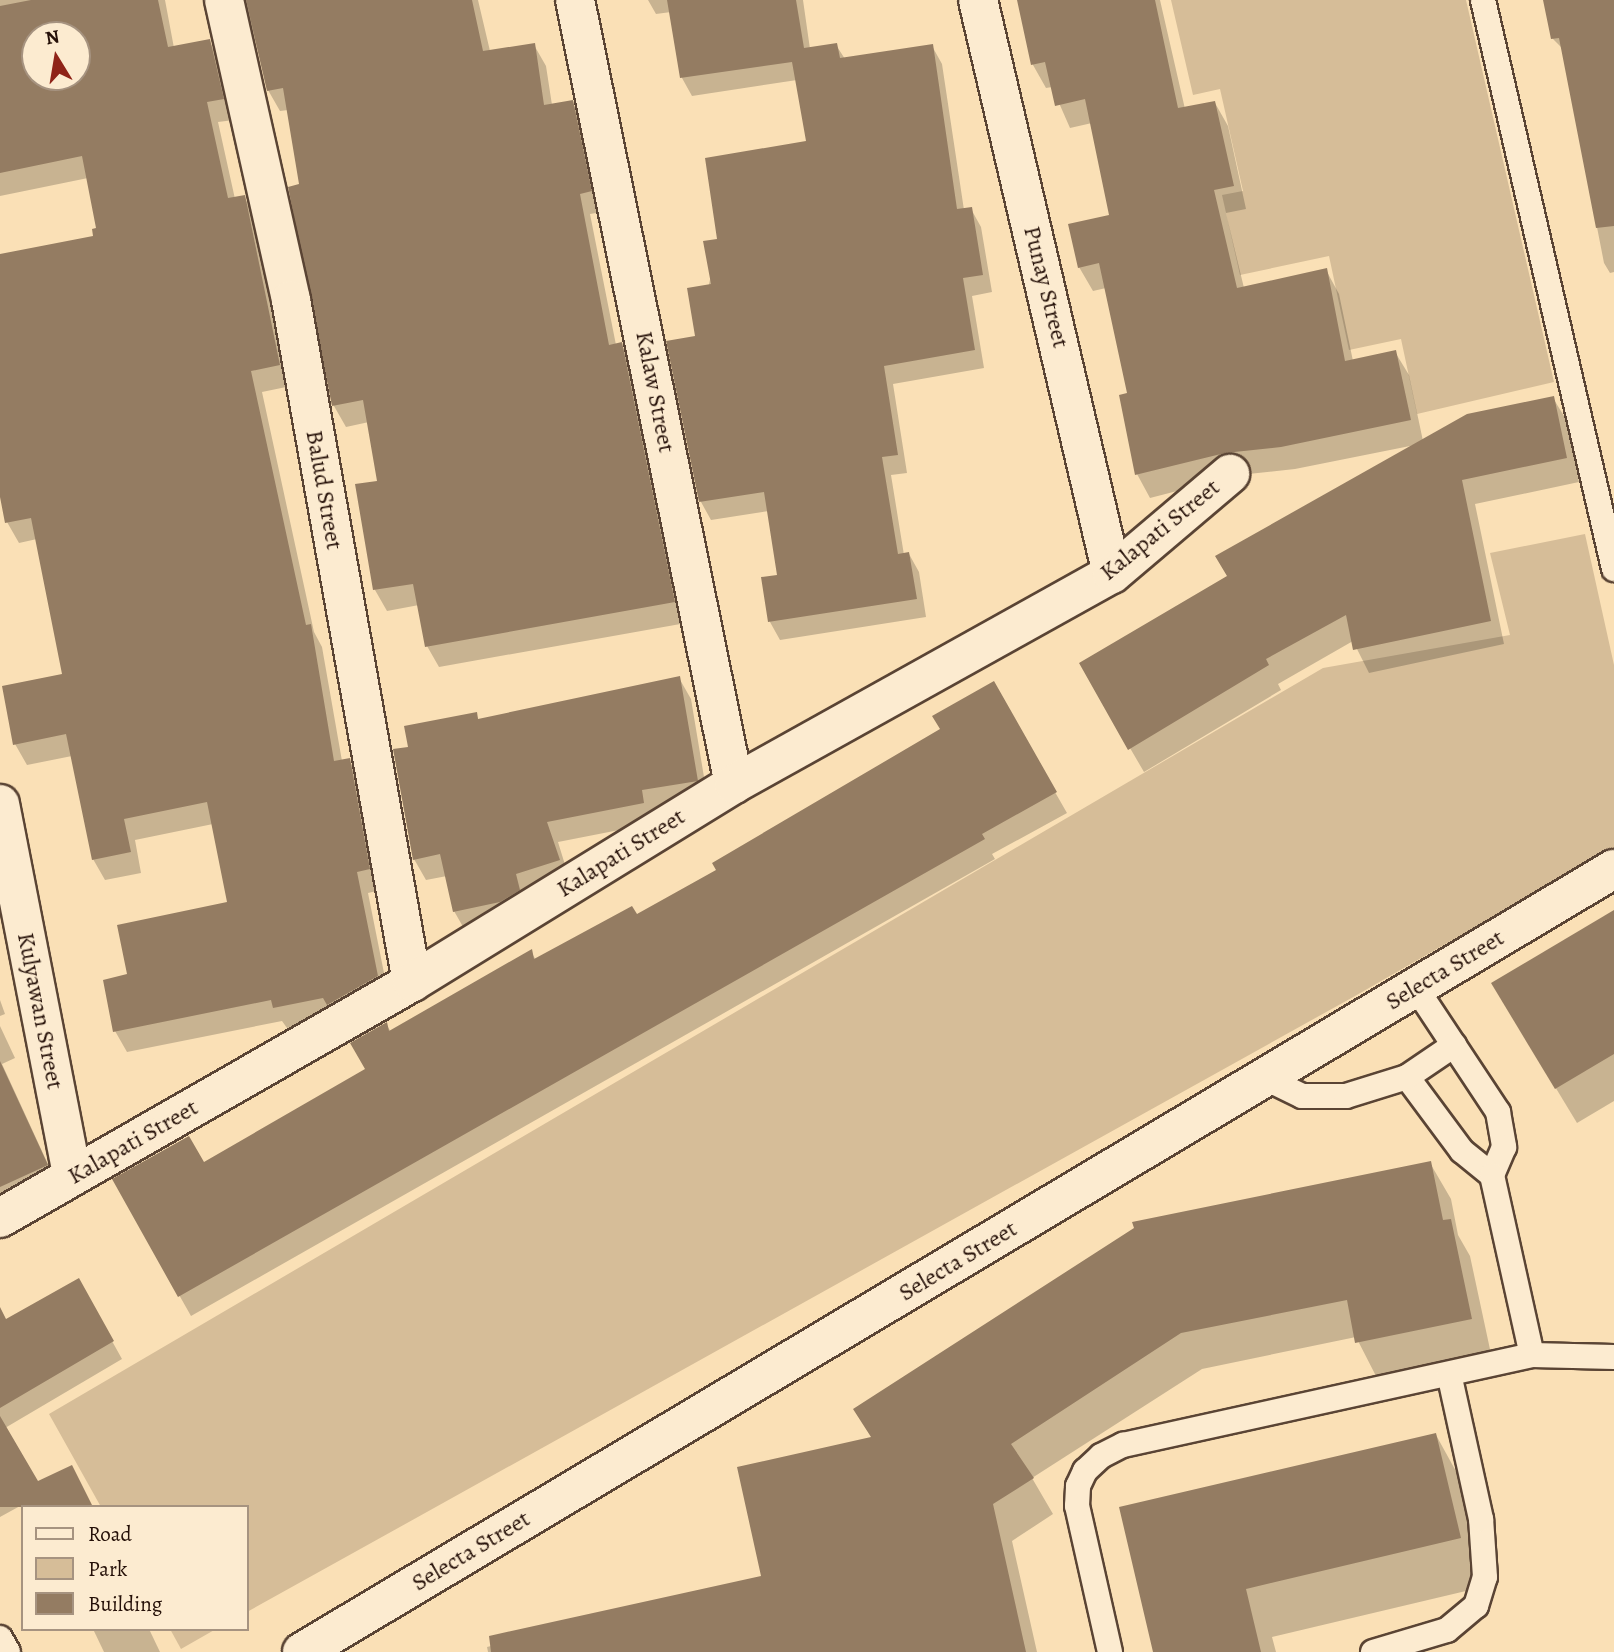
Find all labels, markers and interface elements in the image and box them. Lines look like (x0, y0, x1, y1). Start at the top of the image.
north arrow (21, 21, 91, 91)
text: N (43, 23, 62, 51)
street label: Punay Street (1017, 223, 1075, 351)
street label: Kalaw Street (629, 329, 681, 455)
street label: Balud Street (299, 428, 349, 552)
street label: Kalapati Street (1094, 473, 1226, 587)
street label: Kalapati Street (552, 802, 690, 904)
street label: Selecta Street (1381, 923, 1509, 1017)
street label: Kulyawan Street (11, 930, 69, 1092)
street label: Kalapati Street (63, 1093, 203, 1191)
street label: Selecta Street (894, 1214, 1022, 1308)
street label: Selecta Street (407, 1504, 535, 1598)
legend (21, 1505, 248, 1631)
text: Road (88, 1520, 132, 1548)
text: Park (88, 1555, 127, 1583)
text: Building (88, 1590, 162, 1618)

